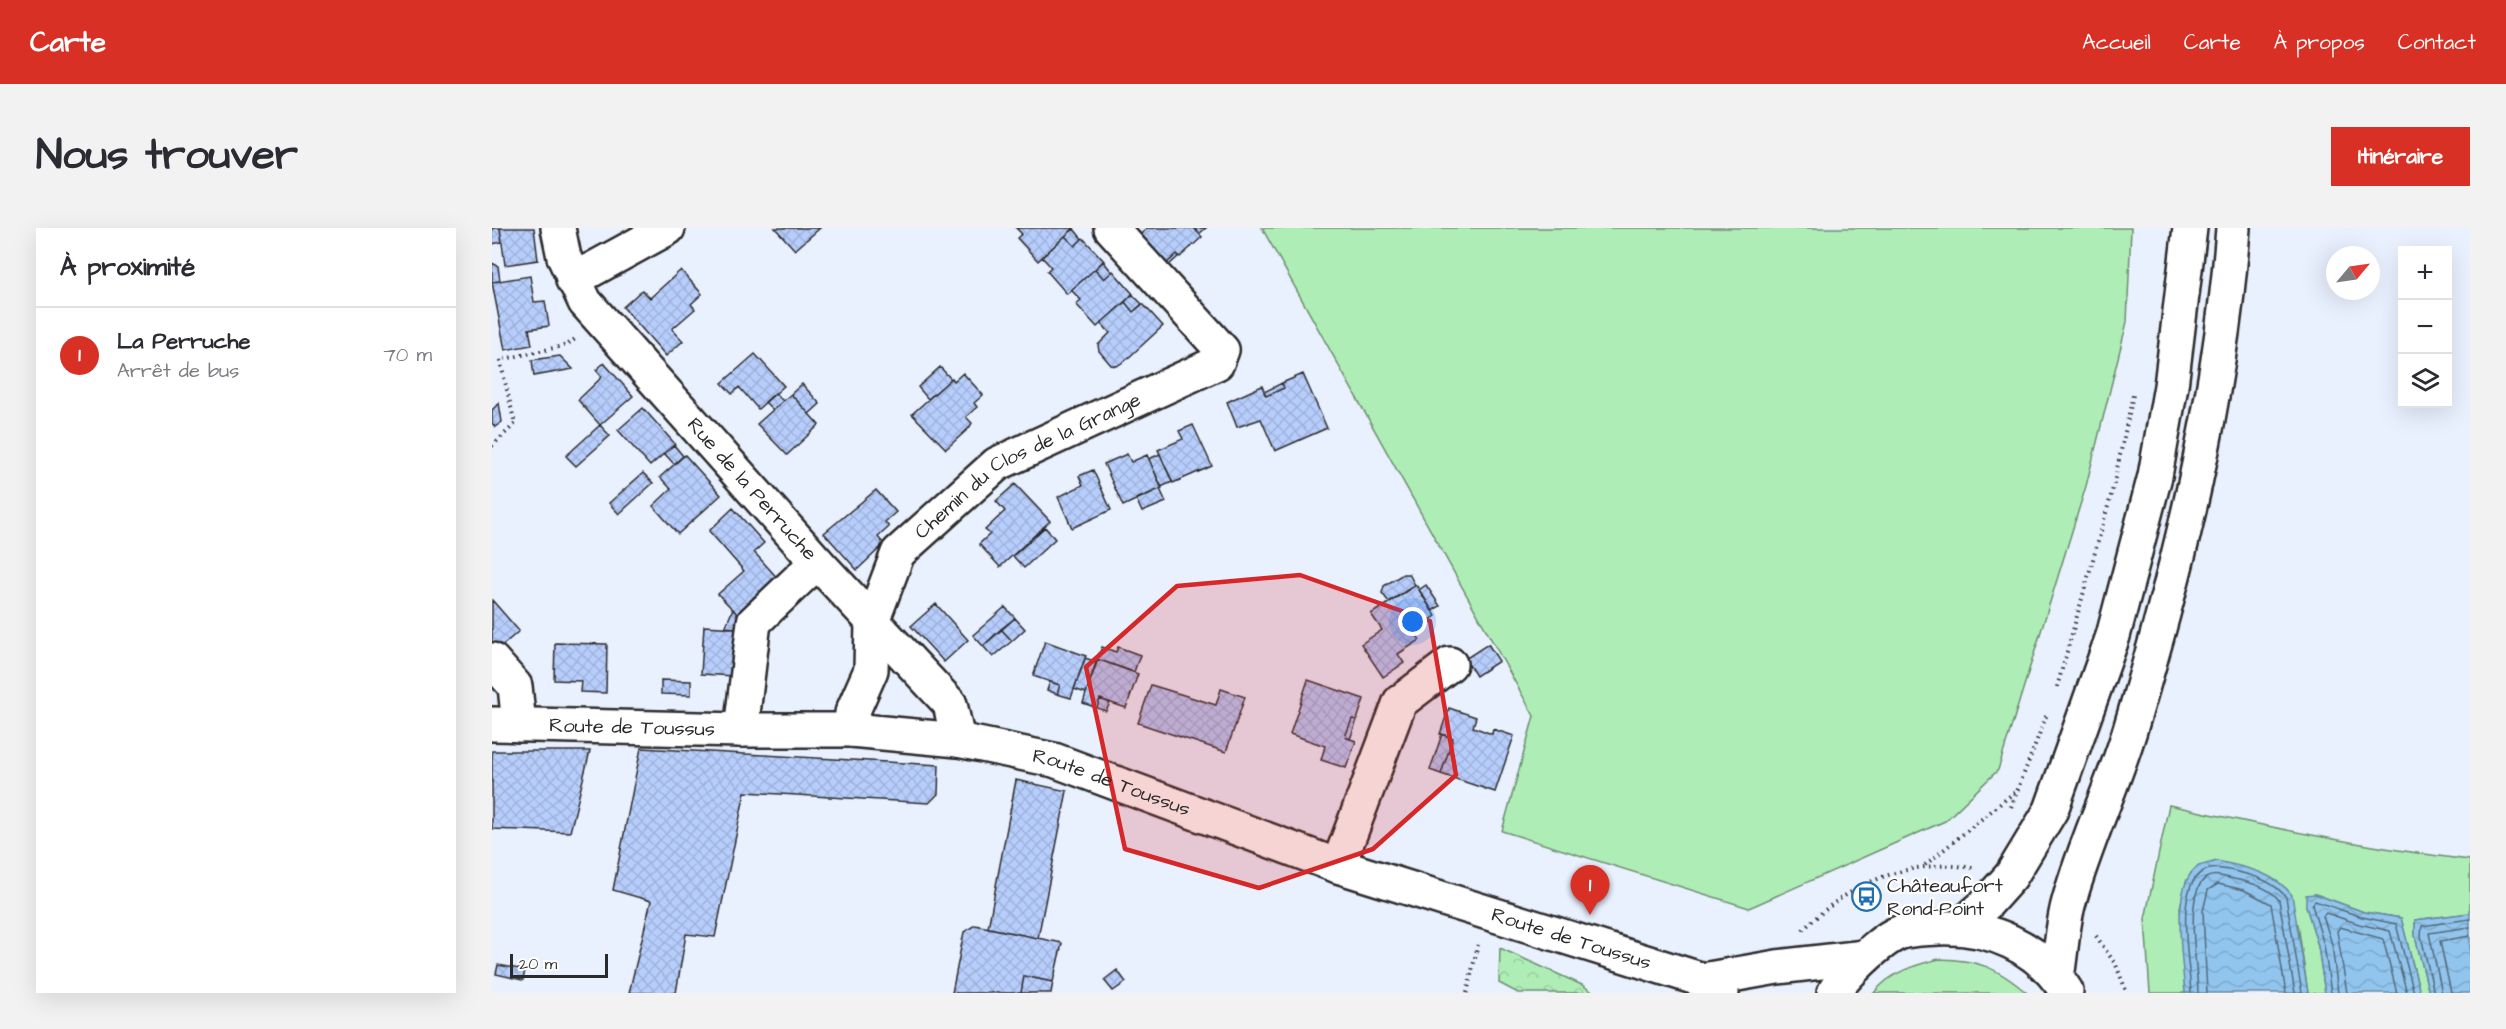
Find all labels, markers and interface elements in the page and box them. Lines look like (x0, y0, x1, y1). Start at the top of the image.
text: Carte (30, 23, 106, 62)
text: Accueil (2082, 28, 2151, 57)
text: Carte (2184, 28, 2241, 57)
text: À propos (2274, 28, 2365, 57)
text: Contact (2398, 28, 2476, 57)
text: Nous trouver (36, 127, 298, 185)
button: Itinéraire (2331, 127, 2470, 186)
north arrow (2326, 246, 2380, 300)
map controls (2398, 246, 2452, 408)
button: + (2398, 246, 2452, 300)
text: À proximité (60, 249, 195, 285)
button: − (2398, 300, 2452, 354)
text: La Perruche (117, 326, 250, 357)
text: 1 (78, 341, 81, 369)
text: 70 m (384, 341, 432, 369)
button: layers (2398, 354, 2452, 408)
text: Arrêt de bus (117, 357, 239, 385)
street label: Chemin du Clos de la Grange (908, 386, 1145, 546)
street label: Rue de la Perruche (681, 411, 823, 567)
your location (1398, 607, 1427, 636)
street label: Route de Toussus (549, 711, 715, 743)
street label: Route de Toussus (1030, 742, 1194, 824)
pin: 1 (1570, 866, 1610, 915)
place label: Châteaufort Rond-Point (1887, 872, 2003, 923)
bus stop icon: Châteaufort Rond-Point (1850, 881, 1882, 913)
street label: Route de Toussus (1488, 901, 1655, 977)
scale bar (510, 951, 608, 978)
text: 20 m (519, 953, 557, 975)

